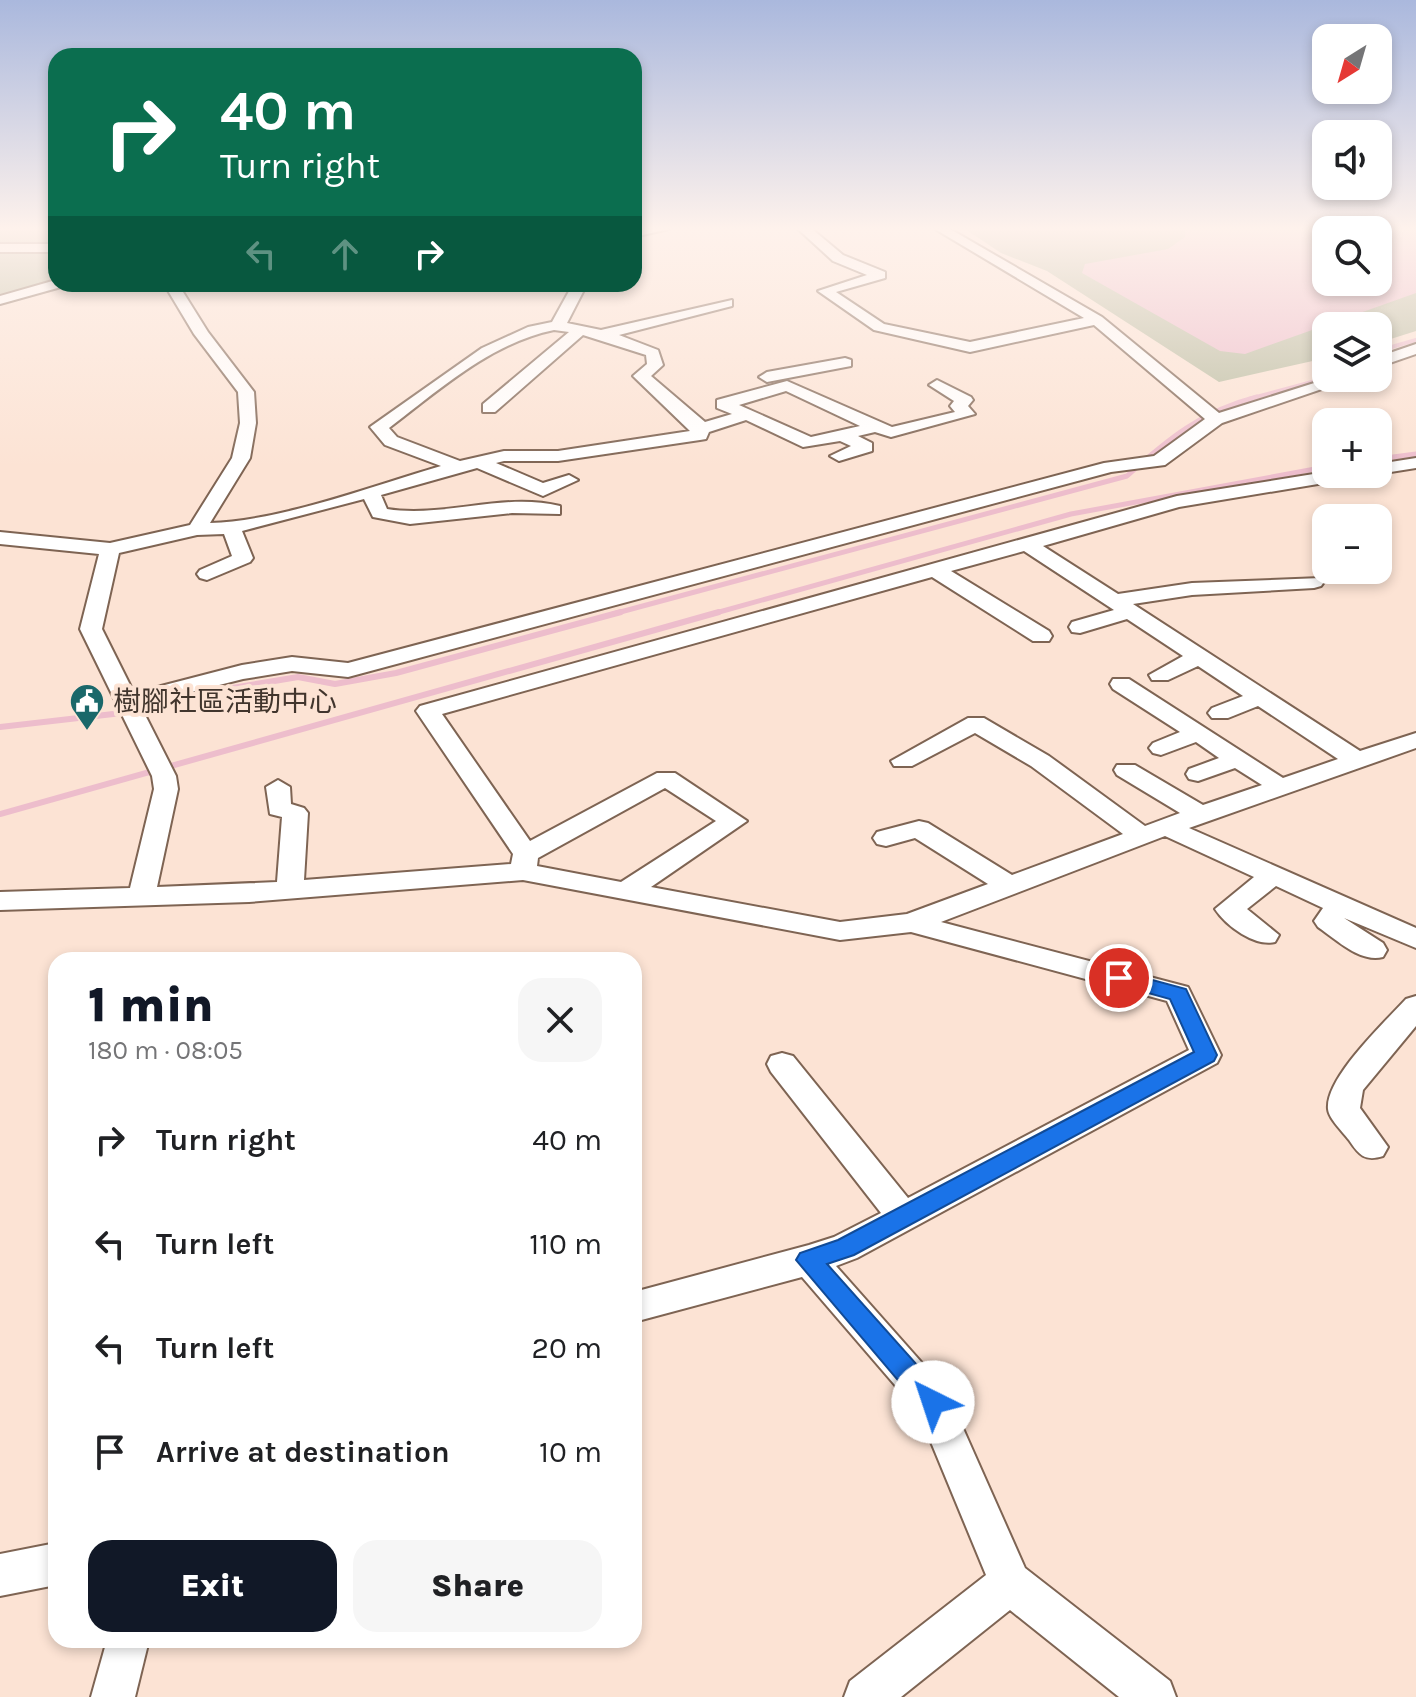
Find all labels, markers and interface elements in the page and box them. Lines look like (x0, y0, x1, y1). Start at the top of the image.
north arrow (1312, 24, 1392, 104)
map controls (1312, 24, 1392, 584)
text: 40 m (220, 78, 356, 143)
icon: right (88, 80, 192, 184)
button: sound (1312, 120, 1392, 200)
text: Turn right (220, 145, 380, 187)
button: search (1312, 216, 1392, 296)
icon: left (239, 232, 283, 276)
icon: ahead (323, 232, 367, 276)
icon: right (407, 232, 451, 276)
button: layers (1312, 312, 1392, 392)
button: + (1312, 408, 1392, 488)
button: − (1312, 504, 1392, 584)
public building icon: 樹腳社區活動中心 (68, 682, 106, 732)
place label: 樹腳社區活動中心 (113, 685, 337, 718)
pin (1085, 944, 1153, 1012)
icon: arrive (1097, 956, 1141, 1000)
text: 1 min (88, 977, 214, 1033)
button: close (518, 978, 602, 1062)
text: 180 m · 08:05 (88, 1035, 243, 1066)
icon: right (88, 1118, 132, 1162)
text: Turn right (156, 1122, 296, 1158)
text: 40 m (532, 1122, 602, 1158)
icon: left (88, 1222, 132, 1266)
text: Turn left (156, 1226, 274, 1262)
text: 110 m (529, 1226, 602, 1262)
icon: left (88, 1326, 132, 1370)
text: Turn left (156, 1330, 274, 1366)
text: 20 m (532, 1330, 602, 1366)
position arrow (891, 1360, 975, 1444)
icon: arrive (88, 1430, 132, 1474)
text: Arrive at destination (156, 1434, 450, 1470)
text: 10 m (539, 1434, 602, 1470)
button: Exit (88, 1540, 337, 1632)
button: Share (353, 1540, 602, 1632)

